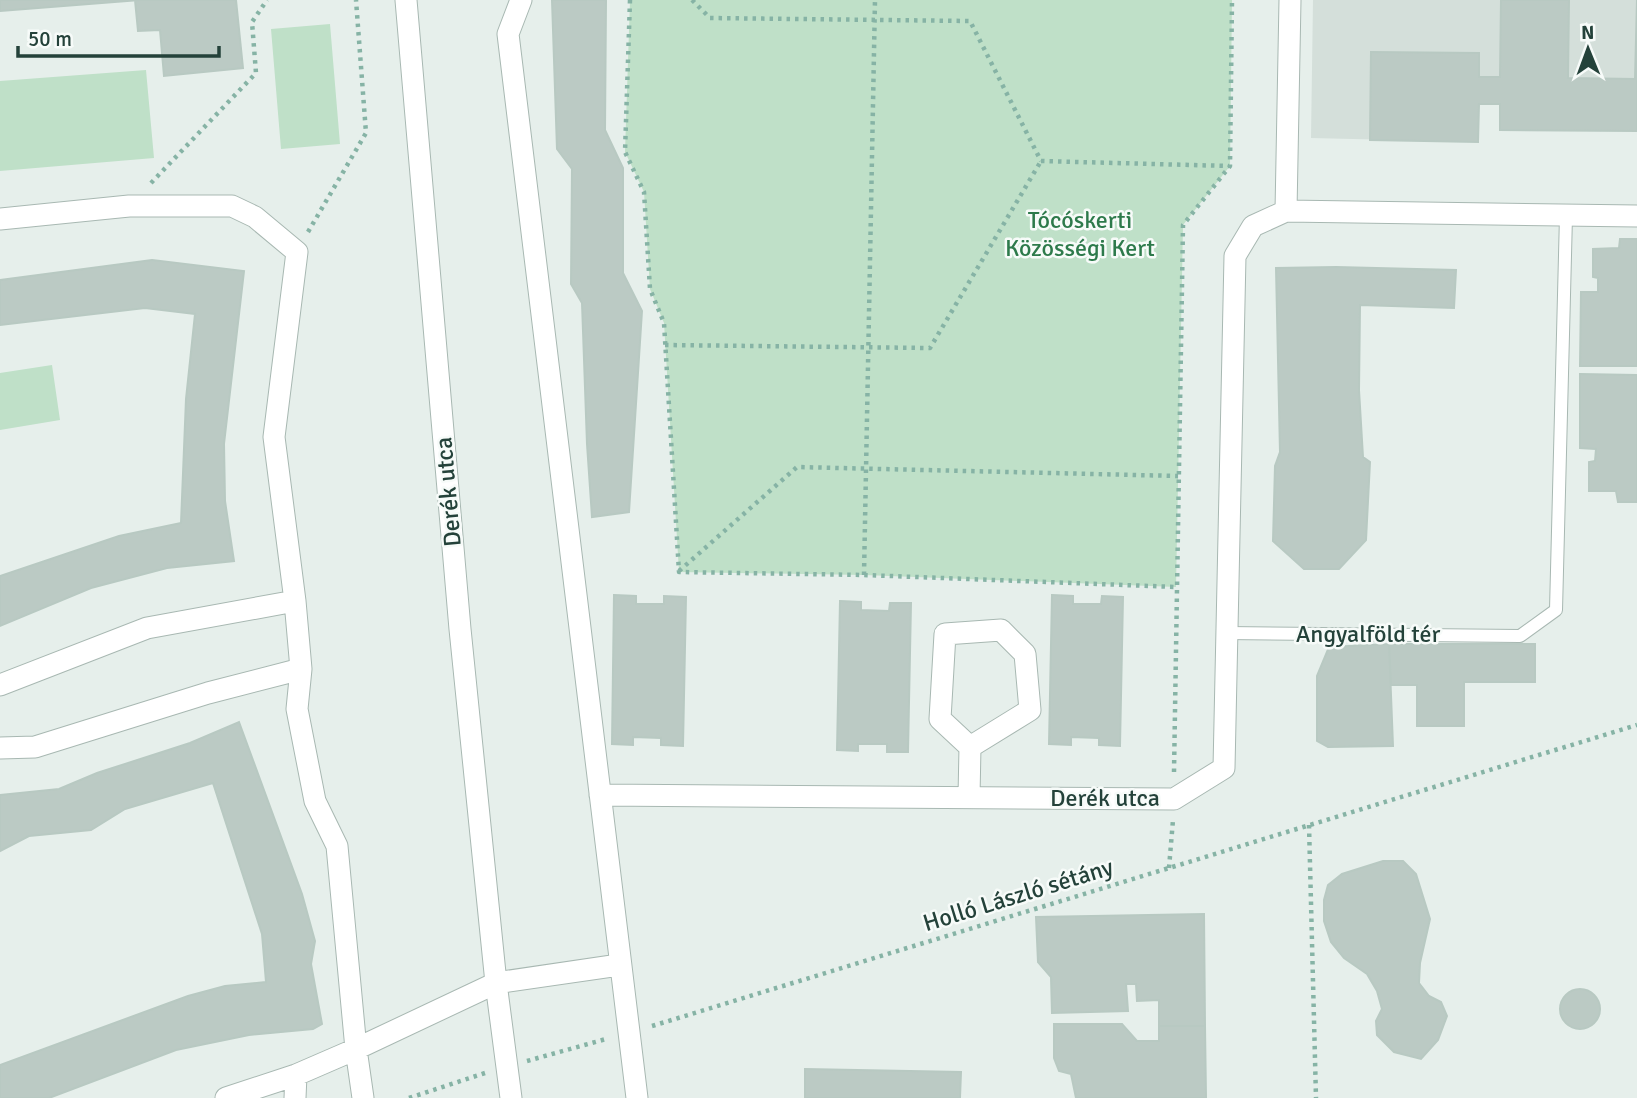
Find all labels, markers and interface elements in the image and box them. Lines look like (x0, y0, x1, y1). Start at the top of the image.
scale bar (18, 14, 219, 58)
north arrow (1553, 14, 1623, 84)
text: N (1581, 21, 1595, 45)
text: 50 m (28, 26, 72, 52)
park label: Tócóskerti Közösségi Kert (1005, 205, 1155, 263)
street label: Derék utca (428, 436, 468, 548)
street label: Angyalföld tér (1296, 619, 1440, 649)
street label: Derék utca (1050, 783, 1160, 813)
street label: Holló László sétány (919, 852, 1117, 938)

